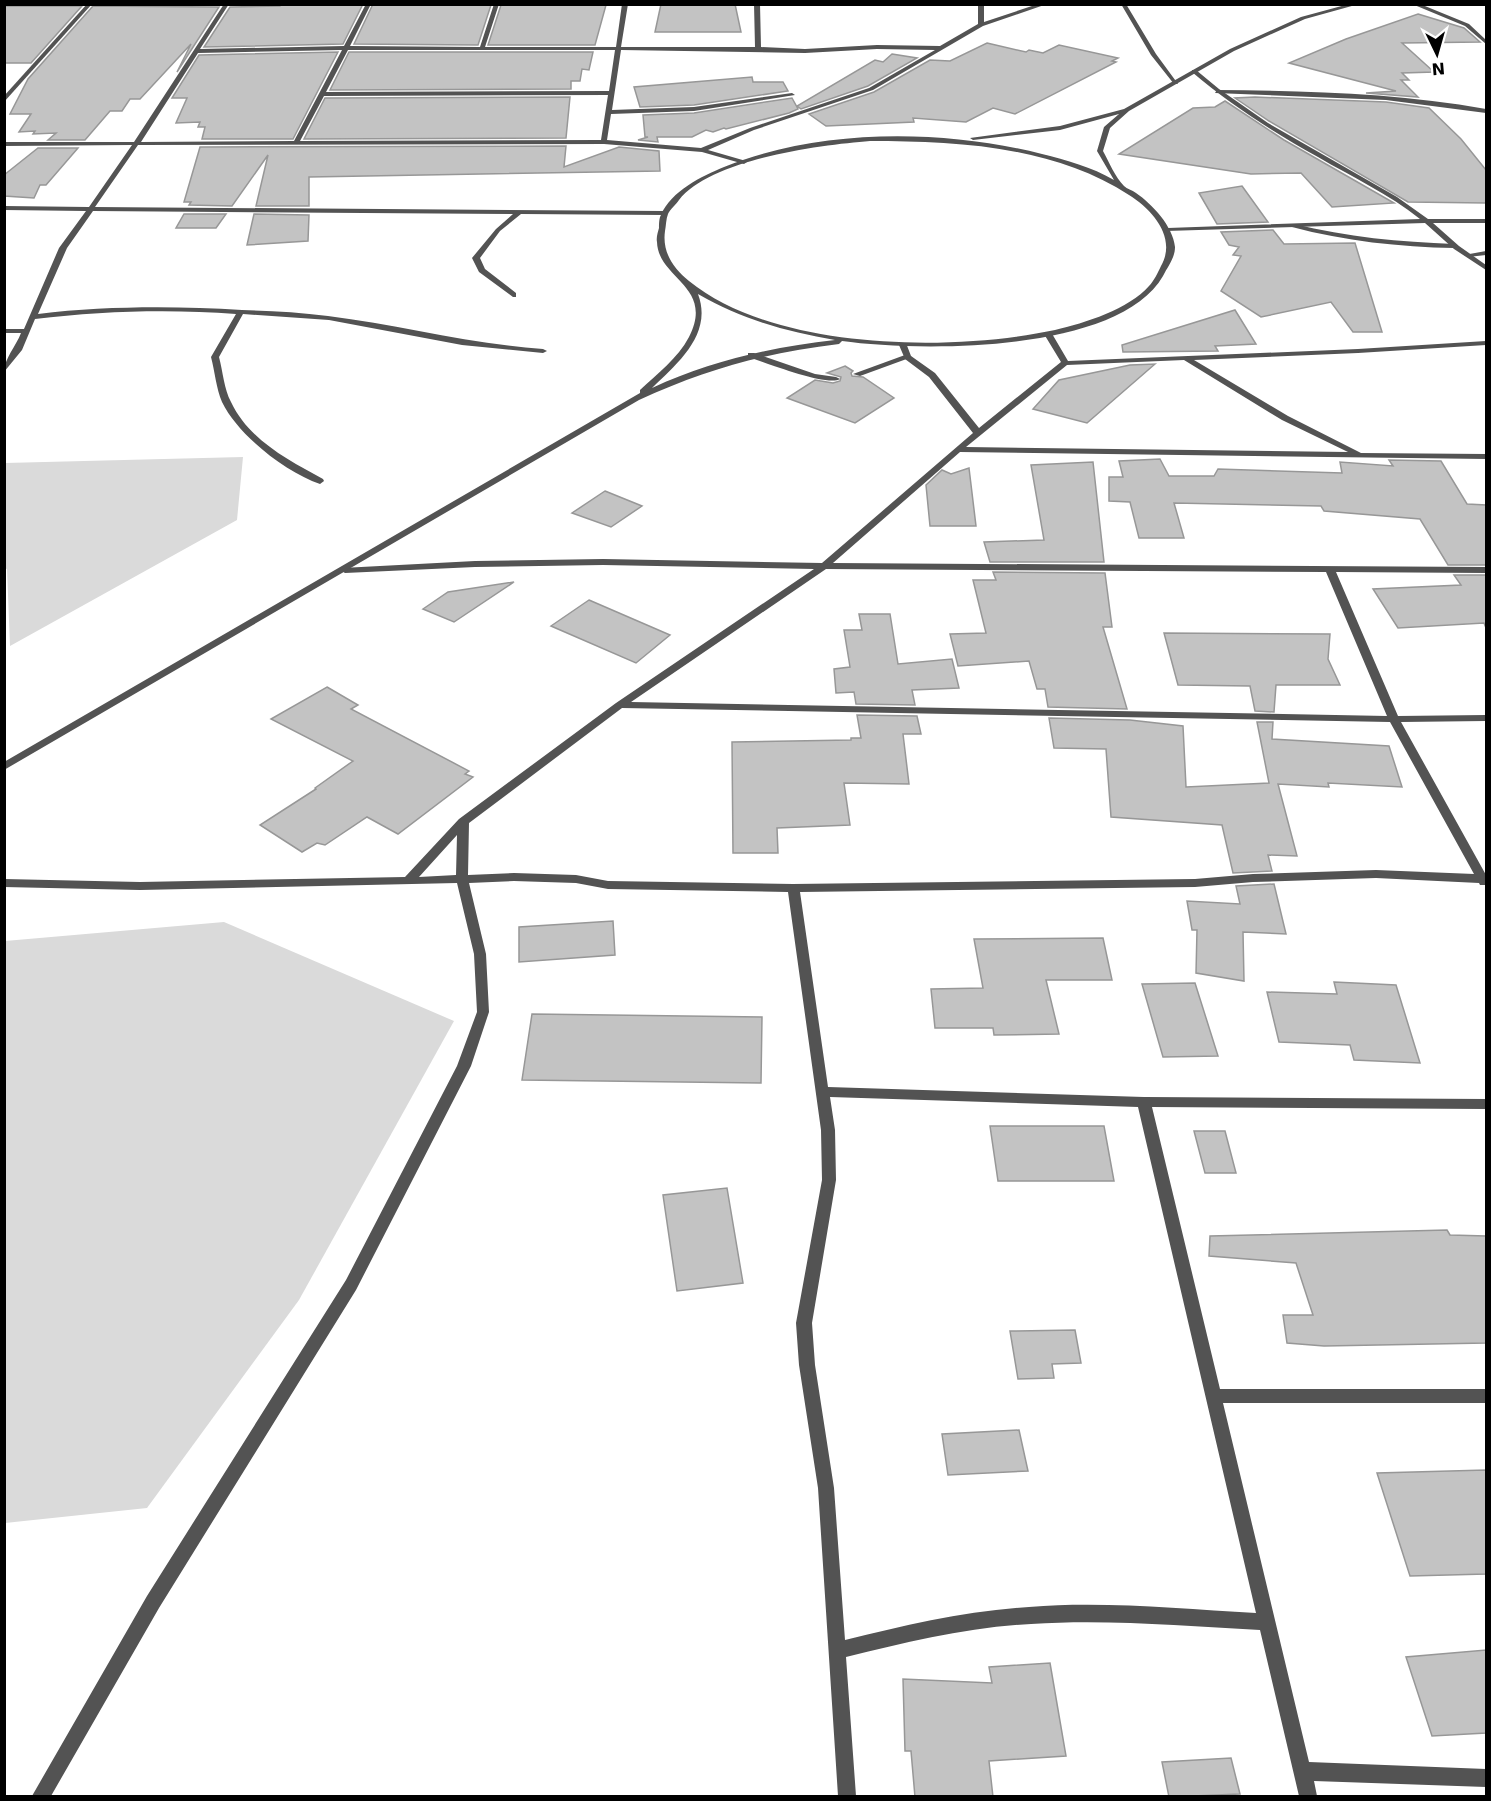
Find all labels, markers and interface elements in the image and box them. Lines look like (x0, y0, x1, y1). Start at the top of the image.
north arrow (1407, 24, 1467, 84)
text: N (1431, 58, 1446, 78)

